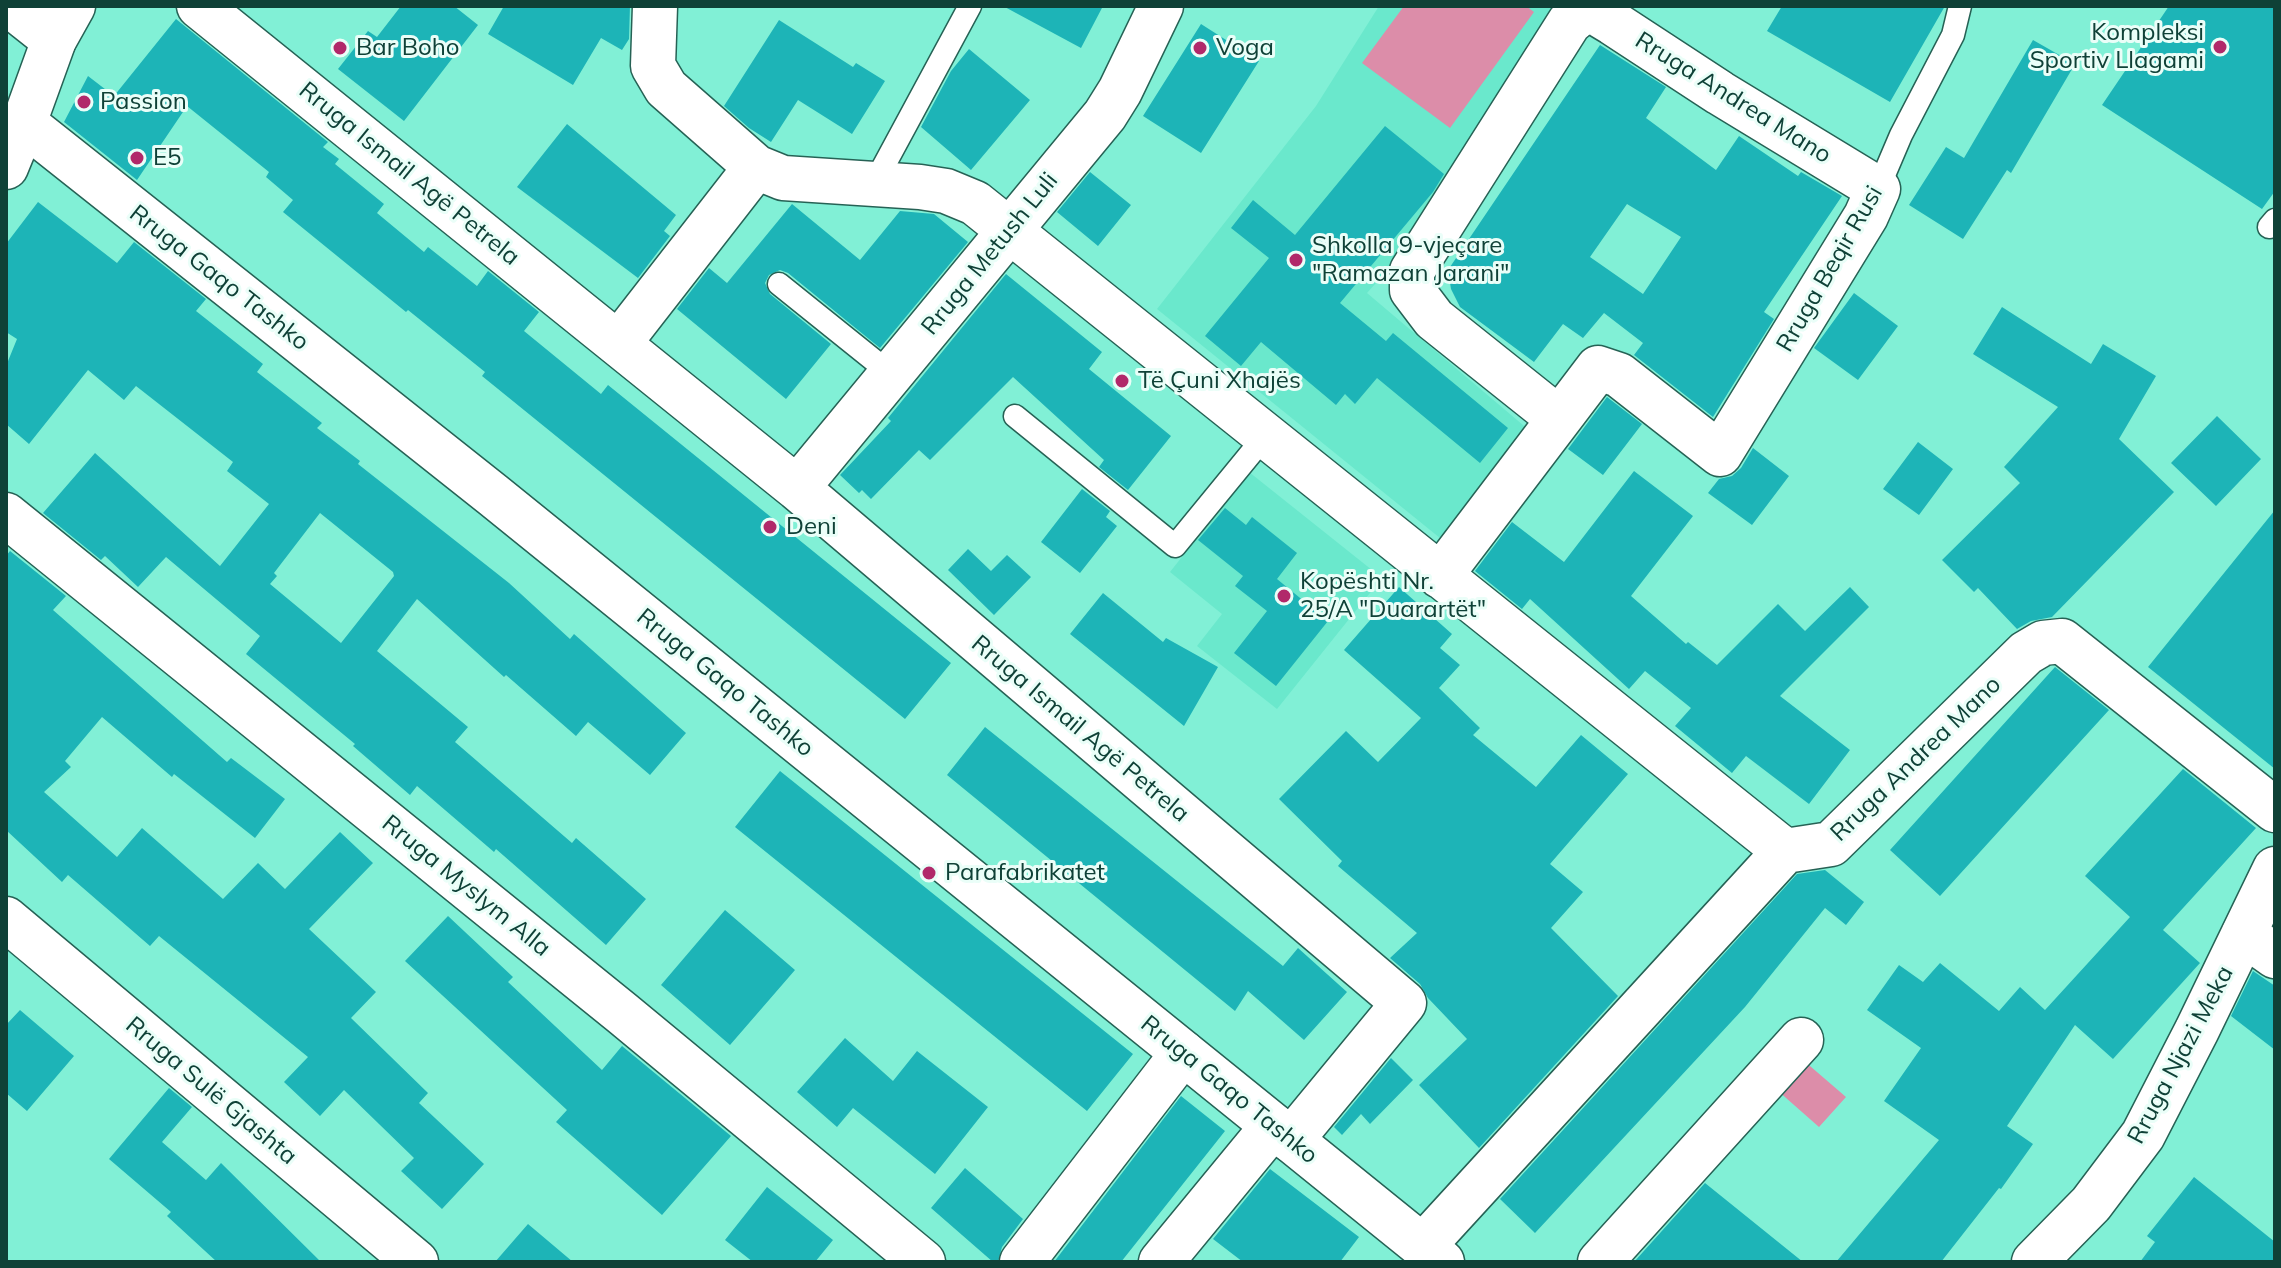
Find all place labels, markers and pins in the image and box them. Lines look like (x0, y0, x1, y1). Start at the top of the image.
place label: Kompleksi Sportiv Llagami (2030, 19, 2204, 75)
place label: Bar Boho (356, 34, 459, 62)
place label: Voga (1216, 34, 1274, 62)
marker: Kompleksi Sportiv Llagami (2211, 38, 2229, 56)
marker: Bar Boho (331, 39, 349, 57)
marker: Voga (1191, 39, 1209, 57)
place label: Passion (100, 88, 187, 116)
marker: Passion (75, 93, 93, 111)
place label: E5 (153, 144, 182, 172)
marker: E5 (128, 149, 146, 167)
place label: Shkolla 9-vjeçare "Ramazan Jarani" (1312, 232, 1509, 288)
marker: Shkolla 9-vjeçare "Ramazan Jarani" (1287, 251, 1305, 269)
place label: Të Çuni Xhajës (1138, 367, 1301, 395)
marker: Të Çuni Xhajës (1113, 372, 1131, 390)
place label: Deni (786, 513, 837, 541)
marker: Deni (761, 518, 779, 536)
place label: Kopështi Nr. 25/A "Duarartët" (1300, 568, 1486, 624)
marker: Kopështi Nr. 25/A "Duarartët" (1275, 587, 1293, 605)
place label: Parafabrikatet (945, 859, 1105, 887)
marker: Parafabrikatet (920, 864, 938, 882)

